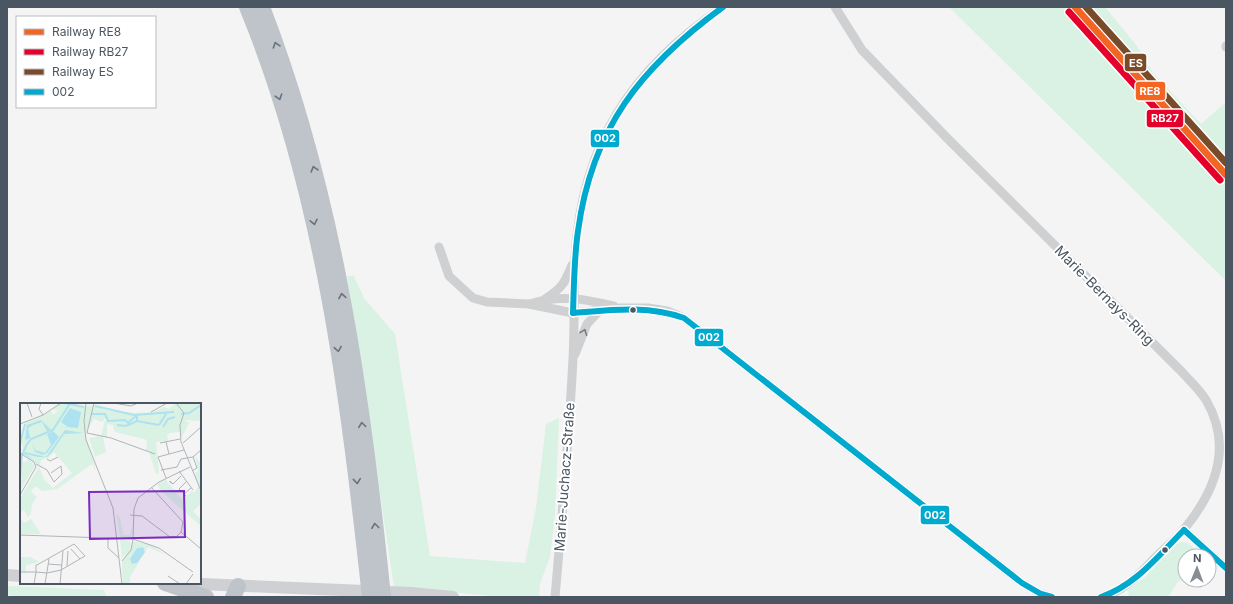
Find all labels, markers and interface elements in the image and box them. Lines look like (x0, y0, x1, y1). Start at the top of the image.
legend (16, 16, 156, 108)
text: Railway RE8 (52, 24, 121, 39)
one-way arrow (272, 42, 281, 49)
text: Railway RB27 (52, 44, 129, 59)
line badge: ES (1124, 53, 1147, 72)
text: ES (1129, 56, 1143, 70)
text: Railway ES (52, 64, 114, 79)
line badge: RE8 (1135, 81, 1166, 101)
text: 002 (52, 84, 74, 99)
text: RE8 (1139, 84, 1161, 98)
one-way arrow (274, 93, 283, 100)
line badge: RB27 (1146, 109, 1184, 128)
text: RB27 (1151, 111, 1179, 125)
line badge: 002 (590, 129, 620, 148)
text: 002 (594, 131, 616, 145)
one-way arrow (311, 166, 319, 172)
one-way arrow (310, 218, 318, 225)
street label: Marie-Bernays-Ring (1052, 242, 1158, 348)
one-way arrow (338, 293, 347, 299)
unlabelled marker (628, 305, 638, 315)
one-way arrow (579, 328, 587, 335)
line badge: 002 (694, 328, 724, 347)
text: 002 (698, 330, 720, 344)
one-way arrow (333, 346, 341, 353)
street label: Marie-Juchacz-Straße (550, 402, 578, 552)
inset map (20, 403, 201, 584)
one-way arrow (358, 421, 367, 428)
one-way arrow (352, 478, 361, 484)
line badge: 002 (920, 505, 950, 525)
text: 002 (924, 508, 946, 522)
one-way arrow (371, 523, 380, 529)
unlabelled marker (1160, 545, 1170, 555)
north arrow (1177, 548, 1217, 588)
text: N (1193, 551, 1201, 565)

